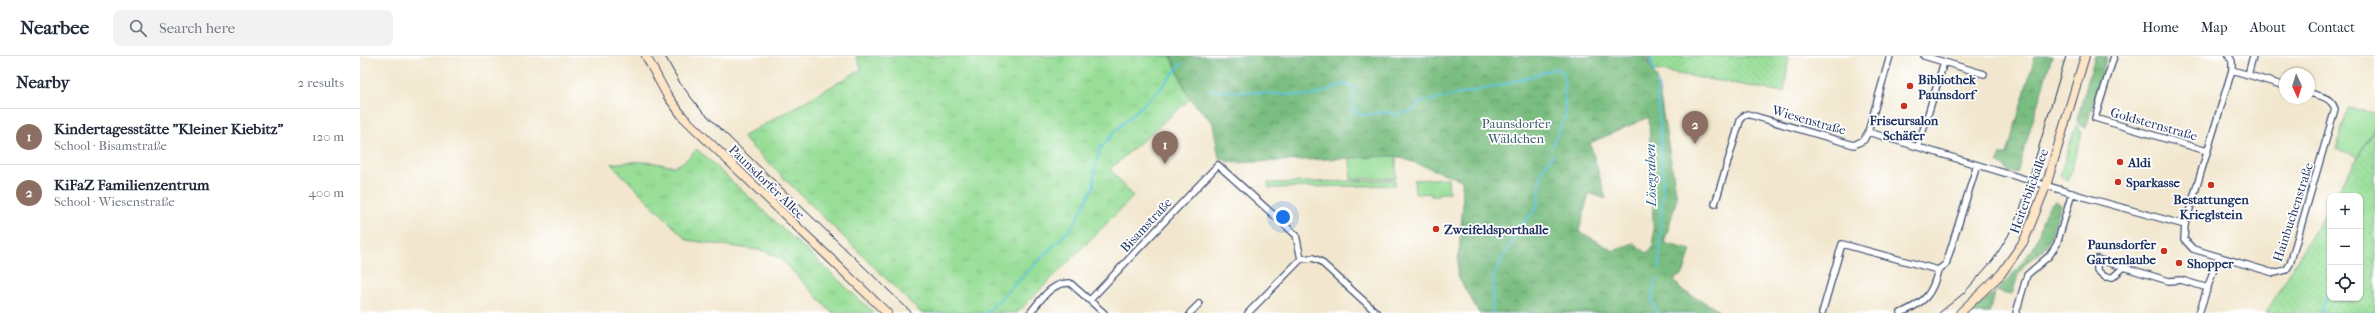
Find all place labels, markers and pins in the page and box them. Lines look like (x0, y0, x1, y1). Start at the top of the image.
place label: Bibliothek Paunsdorf (1918, 72, 1977, 102)
marker: Bibliothek Paunsdorf (1905, 81, 1915, 91)
marker: Friseursalon Schäfer (1899, 101, 1909, 111)
pin: 2 (1682, 111, 1708, 144)
place label: Friseursalon Schäfer (1869, 113, 1939, 143)
pin: 1 (1152, 131, 1178, 164)
place label: Aldi (2127, 155, 2151, 170)
marker: Aldi (2115, 157, 2125, 167)
place label: Sparkasse (2126, 175, 2180, 191)
marker: Sparkasse (2113, 177, 2123, 187)
marker: Bestattungen Krieglstein (2206, 180, 2216, 190)
place label: Bestattungen Krieglstein (2173, 192, 2249, 223)
place label: Zweifeldsporthalle (1444, 222, 1549, 238)
marker: Zweifeldsporthalle (1431, 224, 1441, 234)
place label: Paunsdorfer Gartenlaube (2086, 237, 2157, 267)
marker: Paunsdorfer Gartenlaube (2159, 246, 2169, 256)
place label: Shopper (2187, 256, 2234, 272)
marker: Shopper (2174, 258, 2184, 268)

